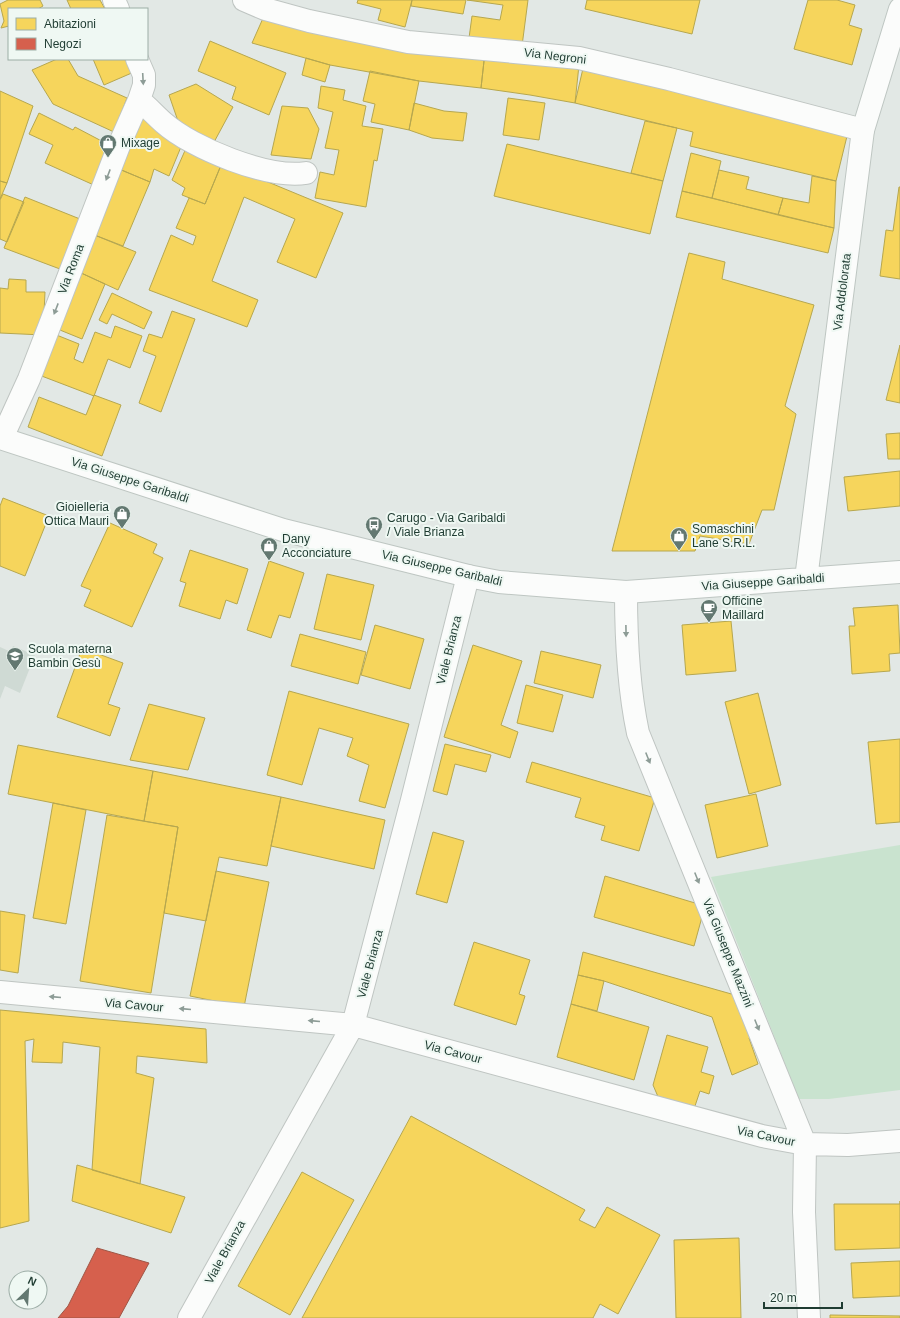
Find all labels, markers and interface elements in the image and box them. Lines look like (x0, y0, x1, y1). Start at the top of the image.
legend (8, 8, 148, 60)
text: Abitazioni (44, 17, 96, 31)
text: Negozi (44, 37, 81, 51)
street label: Via Negroni (523, 45, 587, 67)
one-way arrow (140, 73, 146, 86)
shop icon: Mixage (98, 133, 118, 158)
place label: Mixage (121, 136, 160, 150)
one-way arrow (105, 169, 111, 181)
street label: Via Roma (55, 242, 87, 296)
street label: Via Addolorata (830, 252, 854, 331)
one-way arrow (52, 304, 58, 316)
street label: Via Giuseppe Garibaldi (69, 454, 191, 506)
place label: Gioielleria Ottica Mauri (44, 500, 109, 528)
shop icon: Gioielleria Ottica Mauri (112, 504, 132, 529)
place label: Carugo - Via Garibaldi / Viale Brianza (387, 511, 506, 539)
bus stop icon: Carugo - Via Garibaldi / Viale Brianza (364, 515, 384, 540)
place label: Somaschini Lane S.R.L. (692, 522, 755, 550)
shop icon: Somaschini Lane S.R.L. (669, 526, 689, 551)
place label: Dany Acconciature (282, 532, 352, 560)
shop icon: Dany Acconciature (259, 536, 279, 561)
street label: Via Giuseppe Garibaldi (380, 547, 504, 589)
street label: Via Giuseppe Garibaldi (701, 571, 825, 593)
place label: Officine Maillard (722, 594, 764, 622)
cafe icon: Officine Maillard (699, 598, 719, 623)
street label: Viale Brianza (434, 614, 464, 686)
one-way arrow (623, 625, 629, 638)
place label: Scuola materna Bambin Gesù (28, 642, 112, 670)
school or university icon: Scuola materna Bambin Gesù (5, 646, 25, 671)
one-way arrow (646, 753, 652, 765)
one-way arrow (695, 873, 701, 885)
street label: Via Giuseppe Mazzini (700, 897, 756, 1009)
street label: Viale Brianza (354, 928, 386, 1000)
one-way arrow (49, 994, 61, 1001)
street label: Via Cavour (104, 995, 164, 1015)
one-way arrow (179, 1006, 191, 1013)
one-way arrow (308, 1018, 320, 1024)
one-way arrow (754, 1019, 760, 1031)
street label: Via Cavour (423, 1038, 483, 1066)
street label: Via Cavour (736, 1123, 796, 1149)
street label: Viale Brianza (202, 1218, 248, 1286)
north arrow (8, 1270, 48, 1310)
text: N (26, 1274, 38, 1288)
scale bar (764, 1284, 842, 1310)
text: 20 m (770, 1291, 797, 1305)

